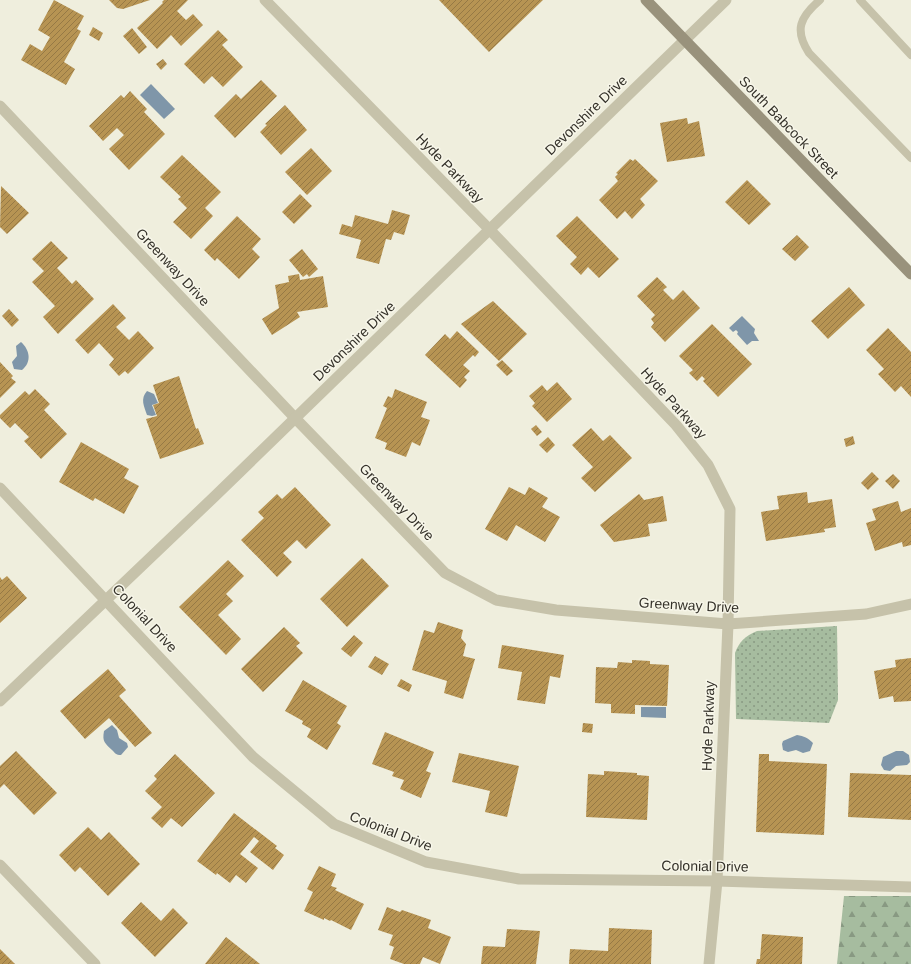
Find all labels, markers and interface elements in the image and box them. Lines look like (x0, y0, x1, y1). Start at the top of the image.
street label: Devonshire Drive (542, 72, 630, 158)
street label: South Babcock Street (736, 73, 842, 181)
street label: Hyde Parkway (413, 130, 487, 206)
street label: Greenway Drive (133, 225, 213, 309)
street label: Devonshire Drive (310, 298, 398, 384)
street label: Hyde Parkway (638, 364, 710, 442)
street label: Greenway Drive (356, 460, 438, 544)
street label: Colonial Drive (109, 581, 181, 655)
street label: Greenway Drive (638, 594, 740, 616)
street label: Hyde Parkway (698, 681, 718, 771)
street label: Colonial Drive (347, 808, 435, 854)
street label: Colonial Drive (661, 857, 749, 875)

